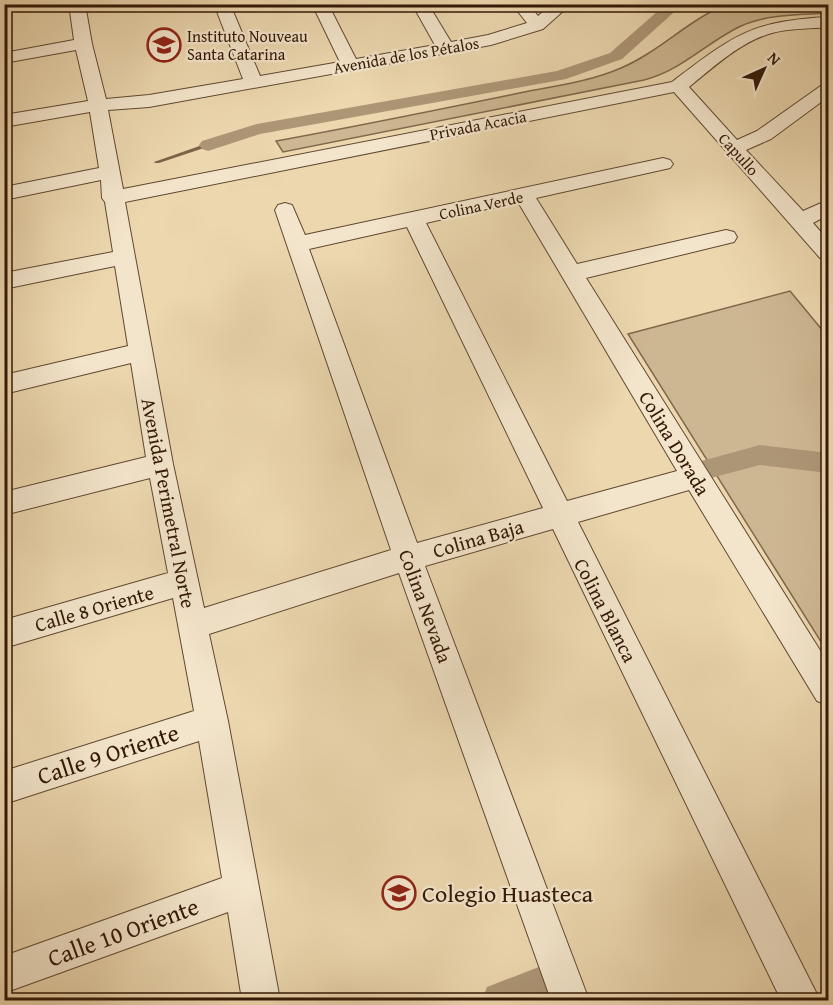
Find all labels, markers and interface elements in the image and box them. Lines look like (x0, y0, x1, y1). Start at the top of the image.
place label: Instituto Nouveau Santa Catarina (187, 24, 308, 66)
school or university icon: Instituto Nouveau Santa Catarina (146, 27, 182, 63)
street label: Avenida de los Pétalos (331, 30, 481, 80)
north arrow (734, 39, 794, 99)
text: N (762, 46, 787, 71)
street label: Privada Acacia (428, 104, 529, 146)
street label: Capullo (713, 127, 765, 181)
street label: Colina Verde (437, 184, 525, 226)
street label: Colina Dorada (632, 385, 718, 501)
street label: Avenida Perimetral Norte (134, 395, 204, 611)
street label: Colina Baja (429, 511, 527, 565)
street label: Colina Nevada (392, 545, 460, 667)
street label: Colina Blanca (567, 553, 645, 668)
street label: Calle 8 Oriente (31, 577, 157, 639)
street label: Calle 9 Oriente (33, 715, 183, 793)
school or university icon: Colegio Huasteca (381, 875, 417, 911)
place label: Colegio Huasteca (422, 876, 594, 911)
street label: Calle 10 Oriente (43, 888, 203, 976)

